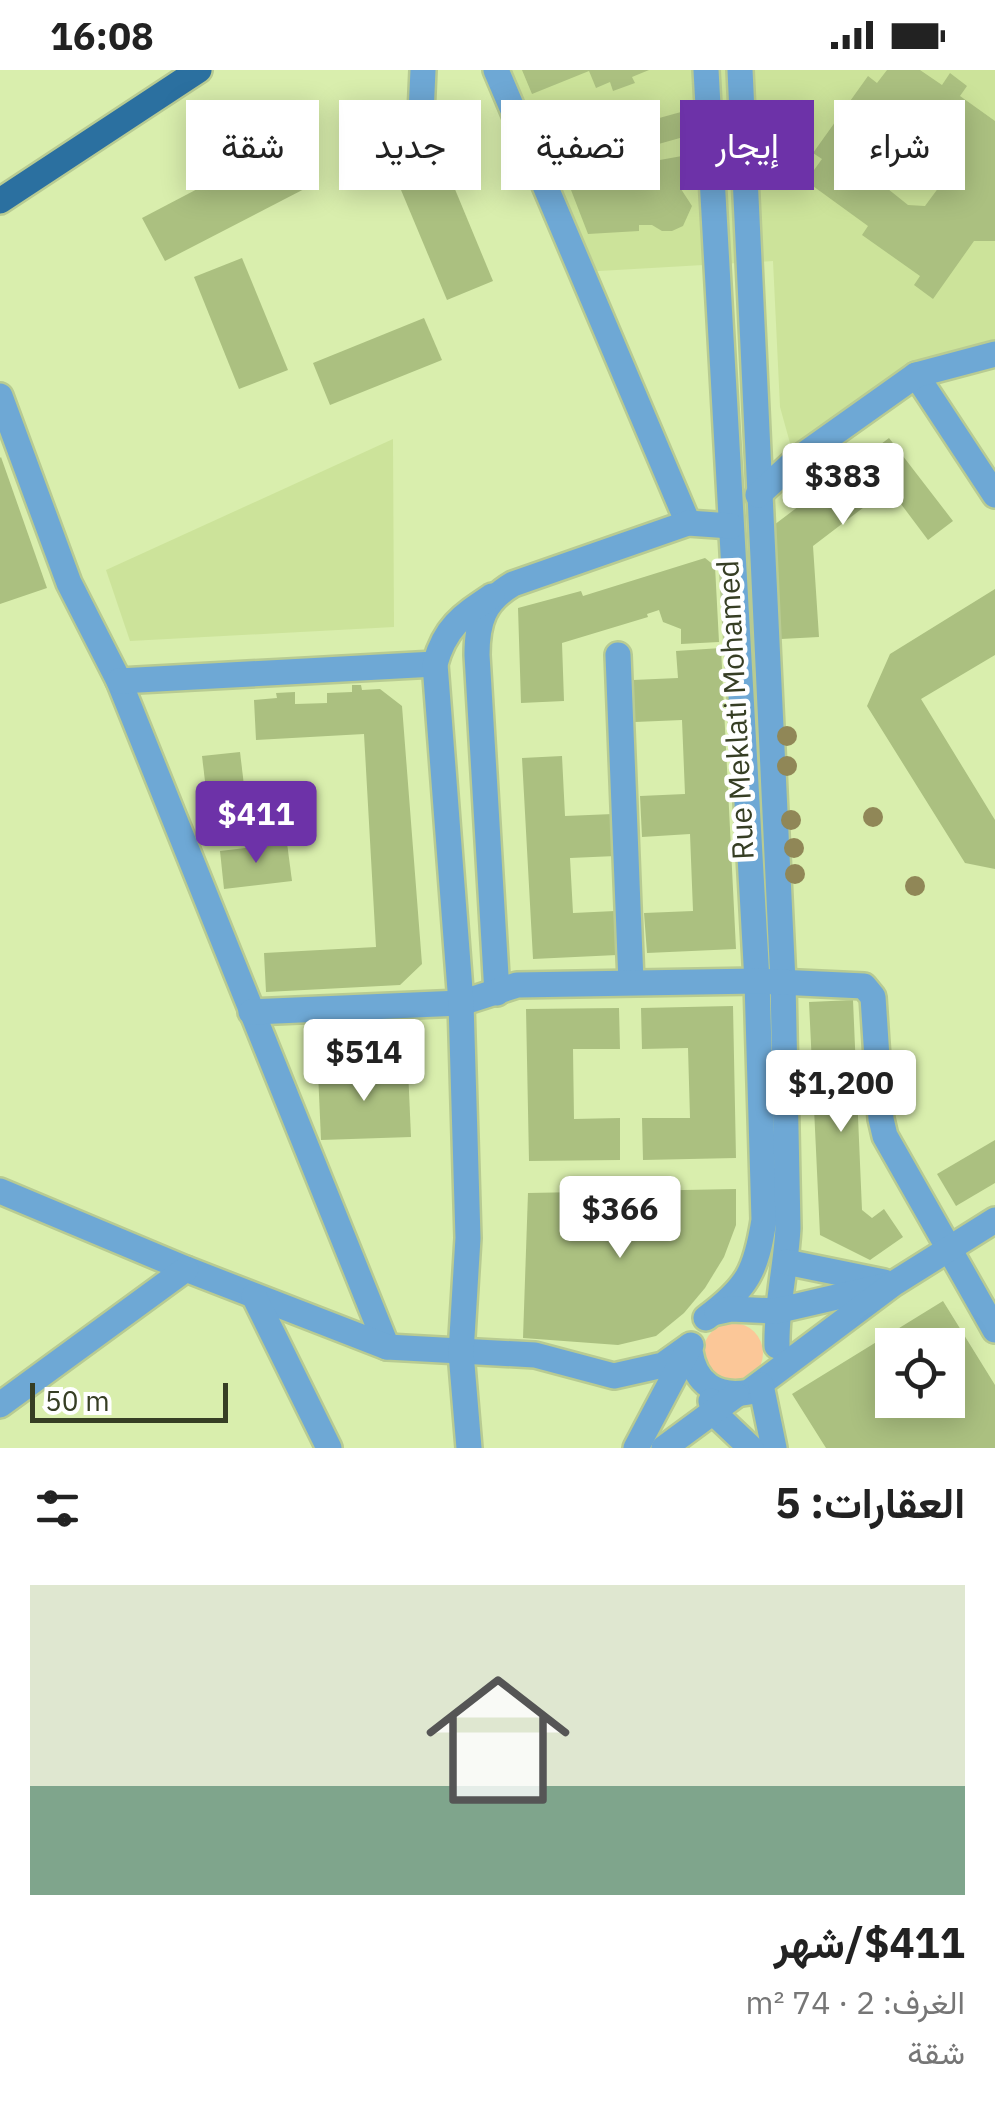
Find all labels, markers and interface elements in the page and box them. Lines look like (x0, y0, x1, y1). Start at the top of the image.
text: 16:08 (50, 11, 154, 60)
chip: شقة (186, 100, 319, 190)
chip: جديد (339, 100, 481, 190)
chip: تصفية (501, 100, 660, 190)
chip: إيجار (680, 100, 814, 190)
chip: شراء (834, 100, 965, 190)
pin: $383 (784, 443, 902, 528)
text: $383 (805, 454, 881, 496)
street label: Rue Meklati Mohamed (707, 559, 762, 861)
pin: $411 (197, 781, 315, 866)
text: $411 (218, 792, 294, 834)
pin: $514 (305, 1019, 423, 1104)
text: $514 (326, 1030, 402, 1072)
pin: $1,200 (760, 1050, 922, 1135)
text: $1,200 (788, 1061, 894, 1103)
pin: $366 (561, 1176, 679, 1261)
text: $366 (582, 1187, 658, 1229)
map controls (875, 1328, 965, 1418)
button: locate (875, 1328, 965, 1418)
scale bar (30, 1378, 228, 1422)
text: 50 m (45, 1382, 110, 1419)
text: العقارات: 5 (775, 1475, 965, 1530)
icon: filters (30, 1481, 85, 1536)
icon: home (408, 1650, 588, 1830)
text: $411/شهر (774, 1915, 965, 1970)
text: الغرف: 2 · 74 m² (746, 1981, 965, 2023)
text: شقة (907, 2031, 965, 2073)

